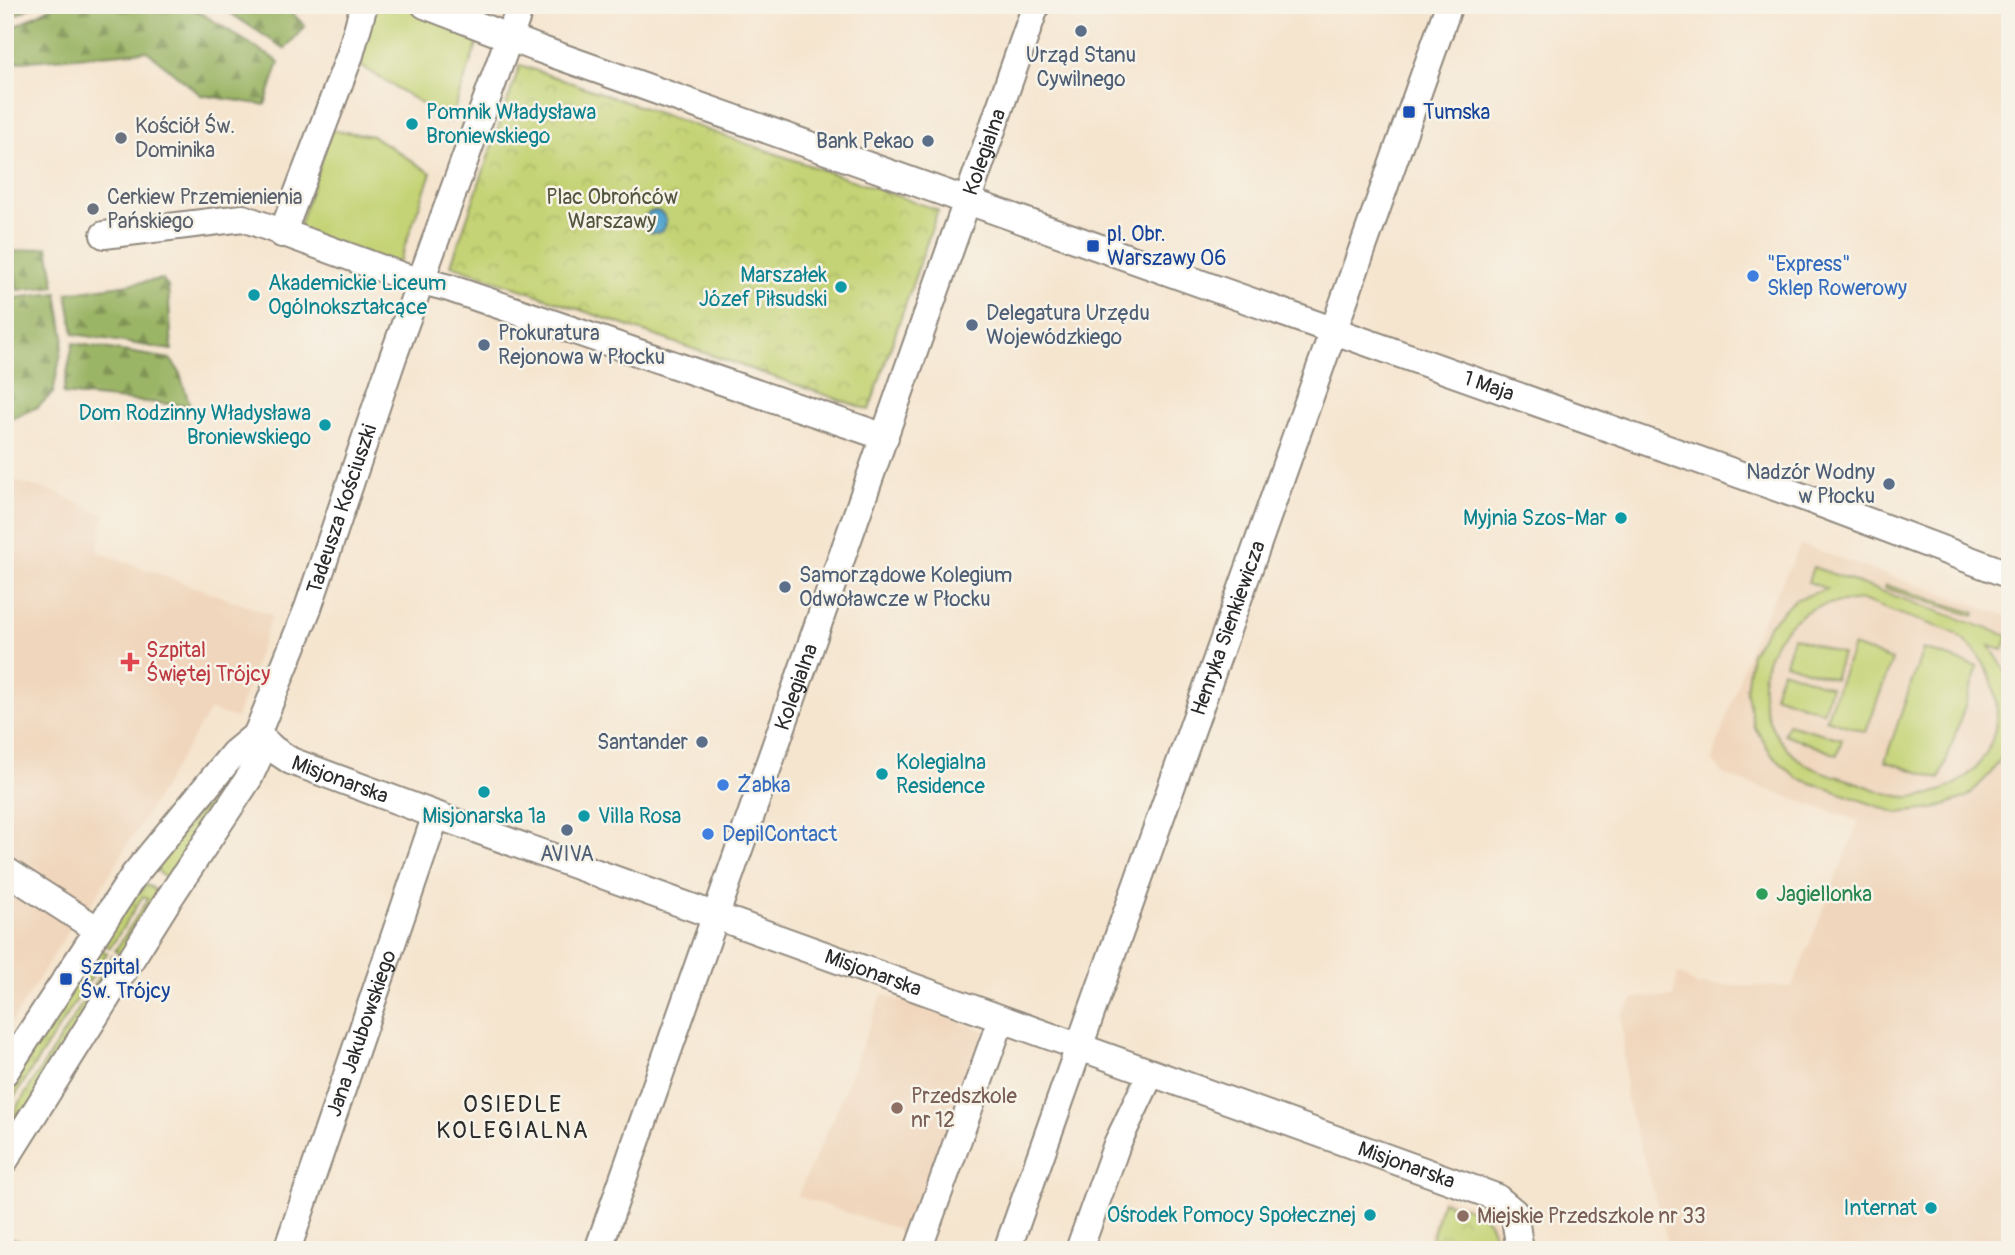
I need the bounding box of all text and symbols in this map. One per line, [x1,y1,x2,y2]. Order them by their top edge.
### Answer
marker: Urząd Stanu Cywilnego [1073,23,1089,39]
place label: Urząd Stanu Cywilnego [1026,42,1136,93]
place label: Pomnik Władysława Broniewskiego [426,99,596,150]
place label: Tumska [1423,99,1490,126]
marker: Tumska [1401,104,1417,120]
street label: Kolegialna [957,105,1012,199]
place label: Kościół Św. Dominika [135,113,235,164]
marker: Pomnik Władysława Broniewskiego [404,116,420,132]
place label: Bank Pekao [816,128,914,155]
marker: Kościół Św. Dominika [113,130,129,146]
marker: Bank Pekao [920,133,936,149]
place label: Cerkiew Przemienienia Pańskiego [107,184,302,235]
park label: Plac Obrońców Warszawy [546,184,678,235]
marker: Cerkiew Przemienienia Pańskiego [85,201,101,217]
place label: pl. Obr. Warszawy 06 [1107,221,1227,272]
marker: pl. Obr. Warszawy 06 [1085,238,1101,254]
place label: "Express" Sklep Rowerowy [1767,251,1907,302]
place label: Marszałek Józef Piłsudski [699,262,827,313]
marker: "Express" Sklep Rowerowy [1745,268,1761,284]
place label: Akademickie Liceum Ogólnokształcące [268,270,446,321]
marker: Marszałek Józef Piłsudski [833,279,849,295]
marker: Akademickie Liceum Ogólnokształcące [246,287,262,303]
place label: Delegatura Urzędu Wojewódzkiego [986,300,1150,351]
marker: Delegatura Urzędu Wojewódzkiego [964,317,980,333]
place label: Prokuratura Rejonowa w Płocku [498,320,665,371]
marker: Prokuratura Rejonowa w Płocku [476,337,492,353]
street label: 1 Maja [1460,365,1518,408]
place label: Dom Rodzinny Władysława Broniewskiego [79,400,311,451]
marker: Dom Rodzinny Władysława Broniewskiego [317,417,333,433]
street label: Tadeusza Kościuszki [301,421,383,598]
place label: Nadzór Wodny w Płocku [1746,459,1875,510]
marker: Nadzór Wodny w Płocku [1881,476,1897,492]
place label: Myjnia Szos-Mar [1463,505,1607,532]
marker: Myjnia Szos-Mar [1613,510,1629,526]
street label: Henryka Sienkiewicza [1185,537,1272,719]
place label: Samorządowe Kolegium Odwoławcze w Płocku [799,562,1012,613]
marker: Samorządowe Kolegium Odwoławcze w Płocku [777,579,793,595]
place label: Szpital Świętej Trójcy [146,637,270,688]
street label: Kolegialna [769,640,824,734]
marker: Szpital Świętej Trójcy [120,652,140,672]
place label: Santander [597,729,689,756]
marker: Santander [694,734,710,750]
street label: Misjonarska [288,749,392,810]
place label: Kolegialna Residence [896,749,986,800]
marker: Kolegialna Residence [874,766,890,782]
place label: Żabka [737,772,791,799]
marker: Żabka [715,777,731,793]
marker: Misjonarska 1a [476,784,492,800]
place label: Misjonarska 1a [422,803,546,830]
place label: Villa Rosa [598,803,681,830]
marker: Villa Rosa [576,808,592,824]
place label: DepilContact [722,821,838,848]
marker: AVIVA [559,822,575,838]
marker: DepilContact [700,826,716,842]
place label: AVIVA [540,841,594,868]
place label: Jagiellonka [1776,881,1872,908]
marker: Jagiellonka [1754,886,1770,902]
street label: Misjonarska [821,943,925,1003]
street label: Jana Jakubowskiego [321,947,403,1120]
place label: Szpital Św. Trójcy [80,954,170,1005]
marker: Szpital Św. Trójcy [58,971,74,987]
place label: Przedszkole nr 12 [911,1083,1018,1134]
district label: OSIEDLE KOLEGIALNA [436,1090,590,1145]
marker: Przedszkole nr 12 [889,1100,905,1116]
street label: Misjonarska [1354,1135,1459,1195]
place label: Internat [1844,1195,1918,1222]
marker: Internat [1923,1200,1939,1216]
place label: Ośrodek Pomocy Społecznej [1107,1202,1356,1229]
place label: Miejskie Przedszkole nr 33 [1477,1203,1706,1230]
marker: Ośrodek Pomocy Społecznej [1362,1207,1378,1223]
marker: Miejskie Przedszkole nr 33 [1455,1208,1471,1224]

